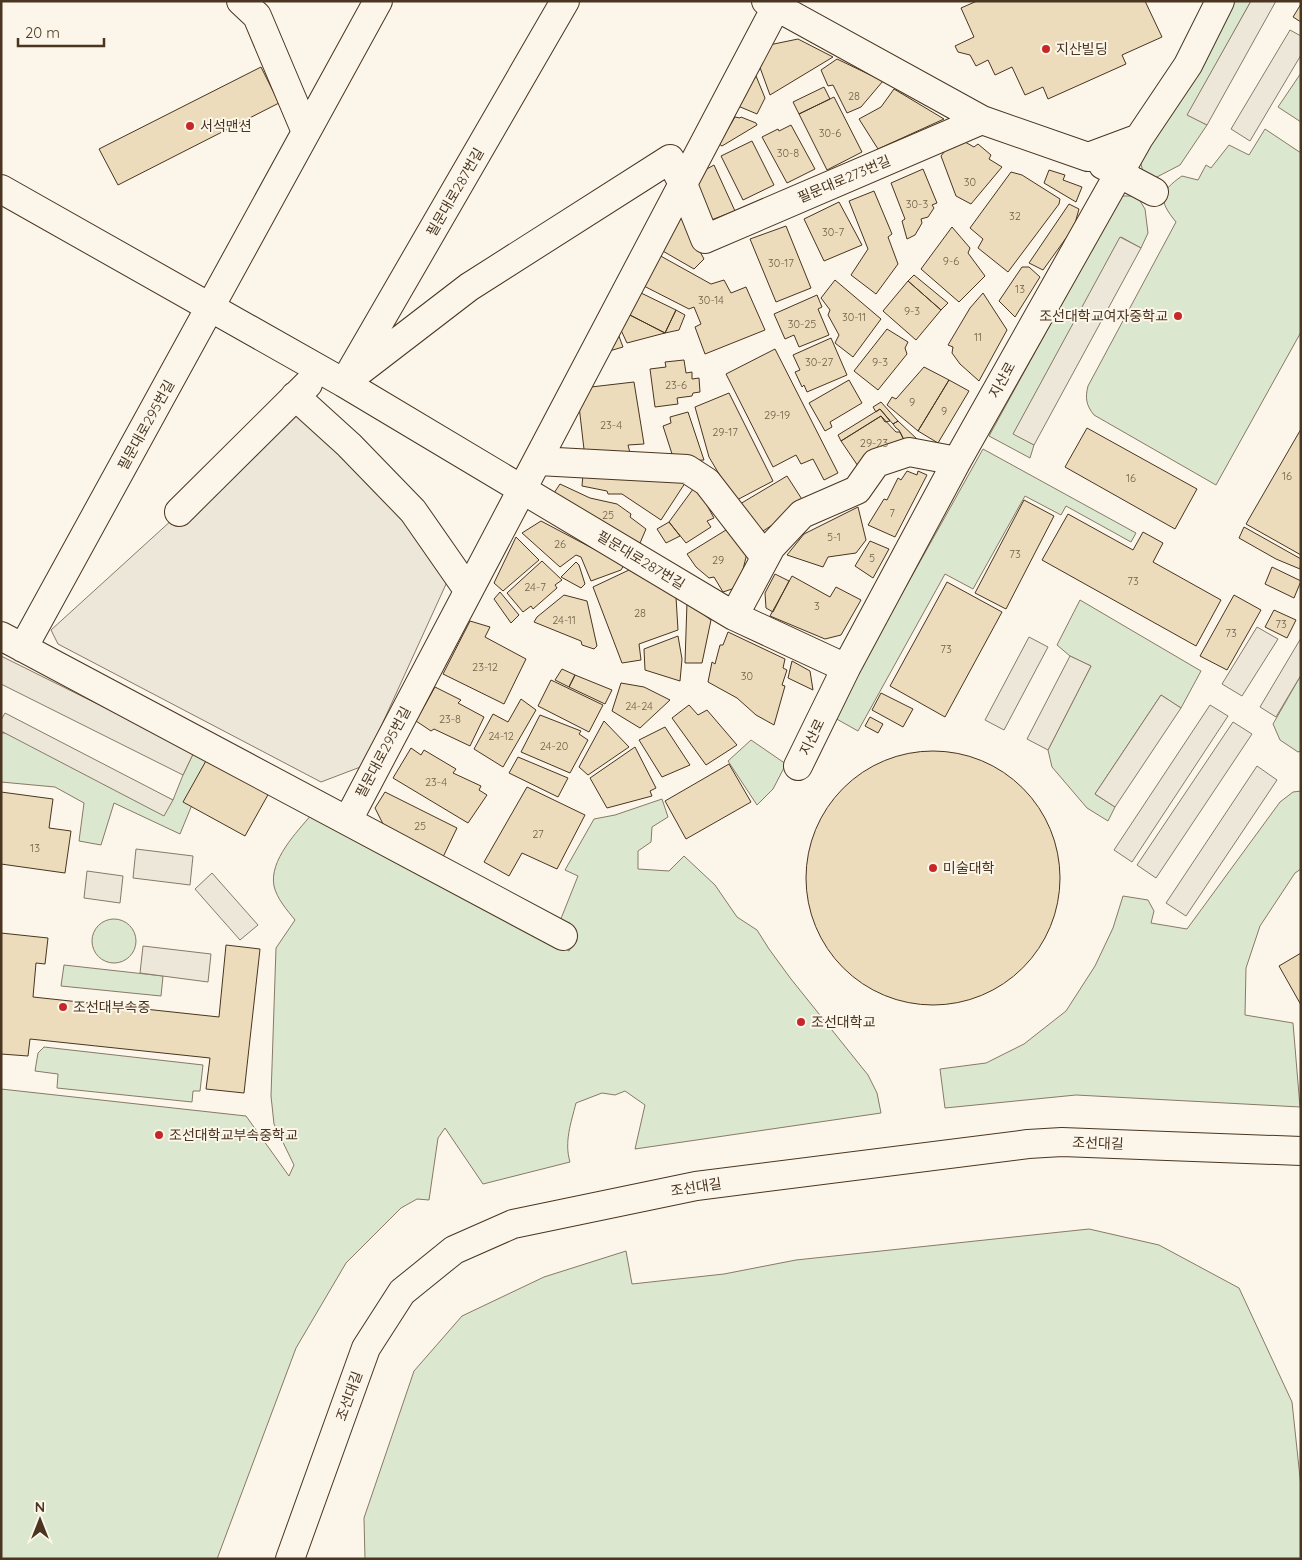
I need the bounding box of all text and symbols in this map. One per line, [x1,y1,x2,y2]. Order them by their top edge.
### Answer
scale bar [18,15,104,47]
text: 20 m [25,23,60,42]
place label: 지산빌딩 [1056,40,1108,58]
marker: 지산빌딩 [1040,43,1052,55]
house number: 28 [848,89,860,103]
place label: 서석맨션 [200,117,252,135]
marker: 서석맨션 [184,120,196,132]
house number: 30-6 [819,126,841,140]
street label: 필문대로287번길 [422,144,488,240]
house number: 30-8 [777,146,799,160]
street label: 필문대로273번길 [795,151,893,207]
house number: 30 [964,175,976,189]
house number: 30-3 [906,197,928,211]
house number: 32 [1009,209,1021,223]
house number: 30-7 [822,225,844,239]
house number: 9-6 [943,254,959,268]
house number: 30-17 [768,256,794,270]
house number: 13 [1015,282,1025,296]
house number: 30-14 [698,293,724,307]
house number: 9-3 [904,304,920,318]
place label: 조선대학교여자중학교 [1039,307,1168,325]
house number: 30-11 [842,310,866,324]
marker: 조선대학교여자중학교 [1172,310,1184,322]
house number: 30-25 [788,317,816,331]
house number: 11 [974,330,982,344]
house number: 30-27 [805,355,833,369]
house number: 9-3 [872,355,888,369]
street label: 지산로 [985,359,1019,401]
street label: 필문대로295번길 [114,377,178,473]
house number: 23-6 [665,378,687,392]
house number: 9 [909,395,915,409]
house number: 9 [941,404,947,418]
house number: 29-19 [764,408,790,422]
house number: 23-4 [600,418,622,432]
house number: 29-17 [712,425,738,439]
house number: 29-23 [860,436,888,450]
house number: 16 [1282,469,1292,483]
house number: 16 [1126,471,1136,485]
house number: 7 [889,506,895,520]
house number: 25 [602,508,614,522]
street label: 필문대로287번길 [594,527,688,593]
house number: 5-1 [827,530,841,544]
house number: 26 [554,537,566,551]
house number: 73 [1009,547,1021,561]
house number: 5 [869,551,875,565]
house number: 29 [712,553,724,567]
house number: 73 [1127,574,1139,588]
house number: 24-7 [524,580,546,594]
house number: 3 [814,599,820,613]
house number: 28 [634,606,646,620]
house number: 24-11 [552,613,576,627]
house number: 73 [1275,617,1287,631]
house number: 73 [1225,626,1237,640]
house number: 73 [940,642,952,656]
house number: 23-12 [472,660,498,674]
house number: 30 [741,669,753,683]
house number: 24-24 [625,699,653,713]
street label: 필문대로295번길 [351,703,415,801]
house number: 23-8 [439,712,461,726]
street label: 지산로 [795,716,829,758]
house number: 24-12 [488,729,514,743]
house number: 24-20 [540,739,568,753]
house number: 23-4 [425,775,447,789]
house number: 25 [414,819,426,833]
house number: 27 [532,827,544,841]
house number: 13 [30,841,40,855]
place label: 미술대학 [943,859,995,877]
marker: 미술대학 [927,862,939,874]
place label: 조선대부속중 [73,998,150,1016]
marker: 조선대부속중 [57,1001,69,1013]
place label: 조선대학교 [811,1013,876,1031]
marker: 조선대학교 [795,1016,807,1028]
place label: 조선대학교부속중학교 [169,1126,298,1144]
marker: 조선대학교부속중학교 [153,1129,165,1141]
street label: 조선대길 [1072,1133,1124,1153]
street label: 조선대길 [669,1174,723,1200]
street label: 조선대길 [332,1369,366,1423]
north arrow [15,1495,65,1545]
text: N [35,1498,45,1516]

